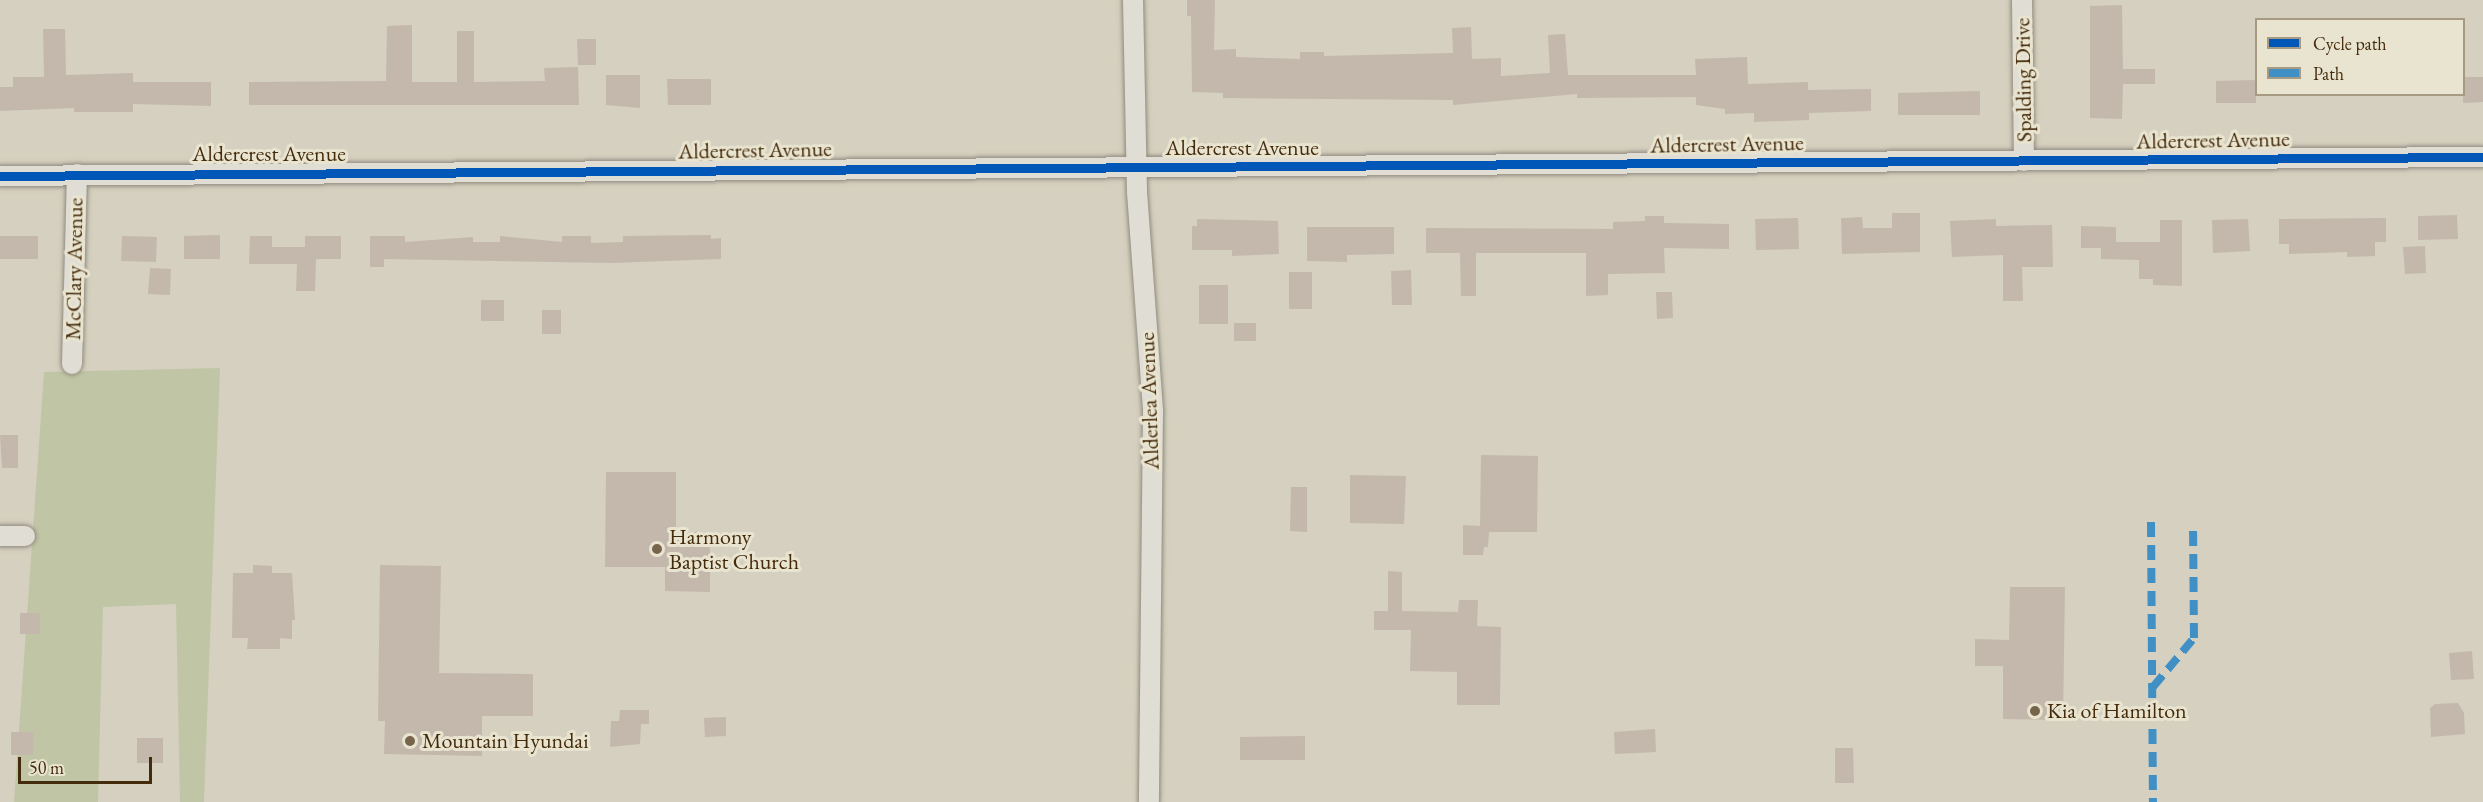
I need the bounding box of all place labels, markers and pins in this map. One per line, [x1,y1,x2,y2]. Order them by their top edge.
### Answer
place label: Harmony Baptist Church [669,523,799,574]
marker: Harmony Baptist Church [650,542,664,556]
place label: Kia of Hamilton [2047,698,2187,724]
marker: Kia of Hamilton [2028,704,2042,718]
place label: Mountain Hyundai [422,728,589,754]
marker: Mountain Hyundai [403,734,417,748]

